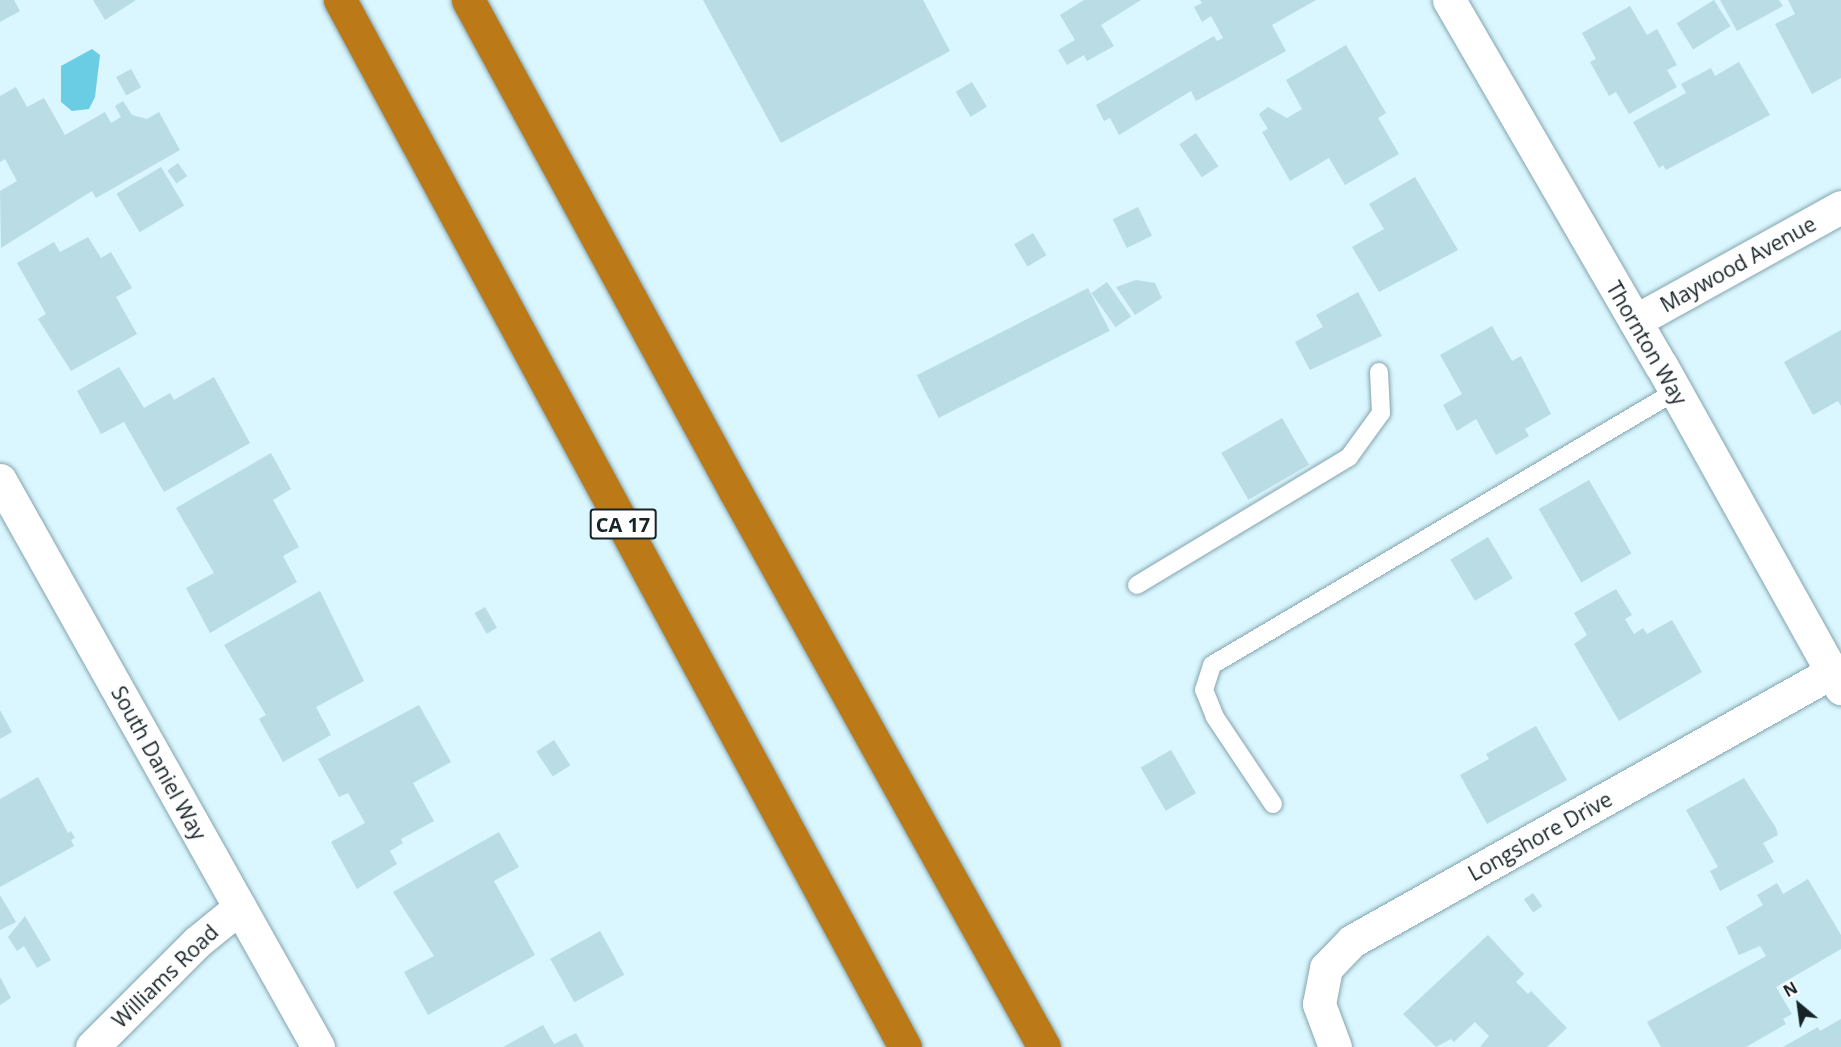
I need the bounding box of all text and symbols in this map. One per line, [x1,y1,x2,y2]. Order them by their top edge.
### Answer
street label: Maywood Avenue [1656,211,1820,317]
street label: Thornton Way [1601,277,1693,409]
road number: CA 17 [588,507,658,541]
street label: South Daniel Way [106,682,212,844]
street label: Longshore Drive [1464,786,1616,886]
street label: Williams Road [107,919,223,1033]
north arrow [1769,975,1829,1035]
text: N [1779,976,1801,1002]

